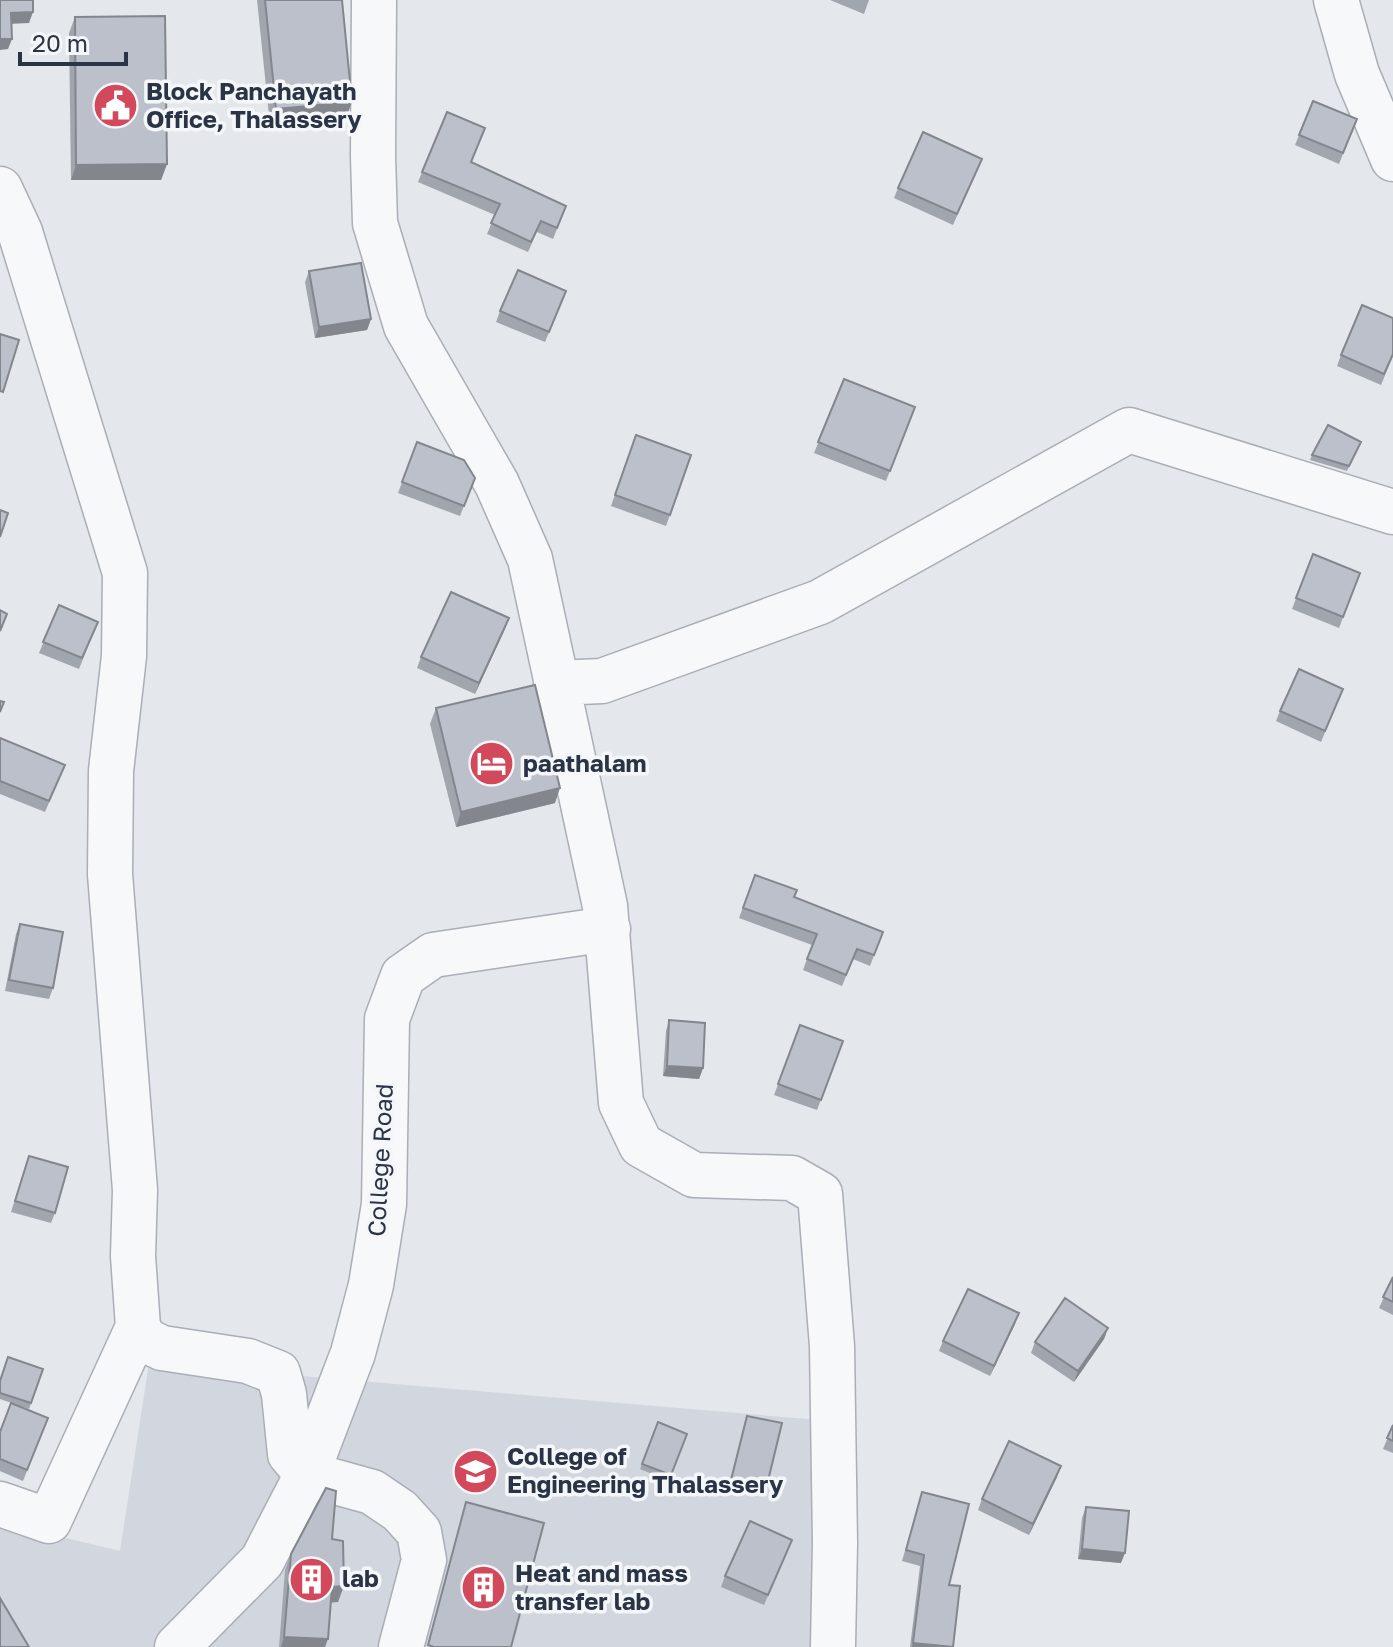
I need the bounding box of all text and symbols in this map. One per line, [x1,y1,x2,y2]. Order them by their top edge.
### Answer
scale bar [20,16,126,66]
text: 20 m [32,28,88,57]
place label: Block Panchayath Office, Thalassery [146,76,362,133]
public building icon: Block Panchayath Office, Thalassery [91,82,139,130]
hotel icon: paathalam [468,740,516,788]
place label: paathalam [523,748,647,777]
street label: College Road [361,1083,398,1237]
place label: College of Engineering Thalassery [507,1441,784,1498]
school or university icon: College of Engineering Thalassery [452,1447,500,1495]
building icon: lab [287,1555,335,1603]
place label: Heat and mass transfer lab [515,1558,688,1615]
place label: lab [342,1563,379,1592]
building icon: Heat and mass transfer lab [460,1564,508,1612]

